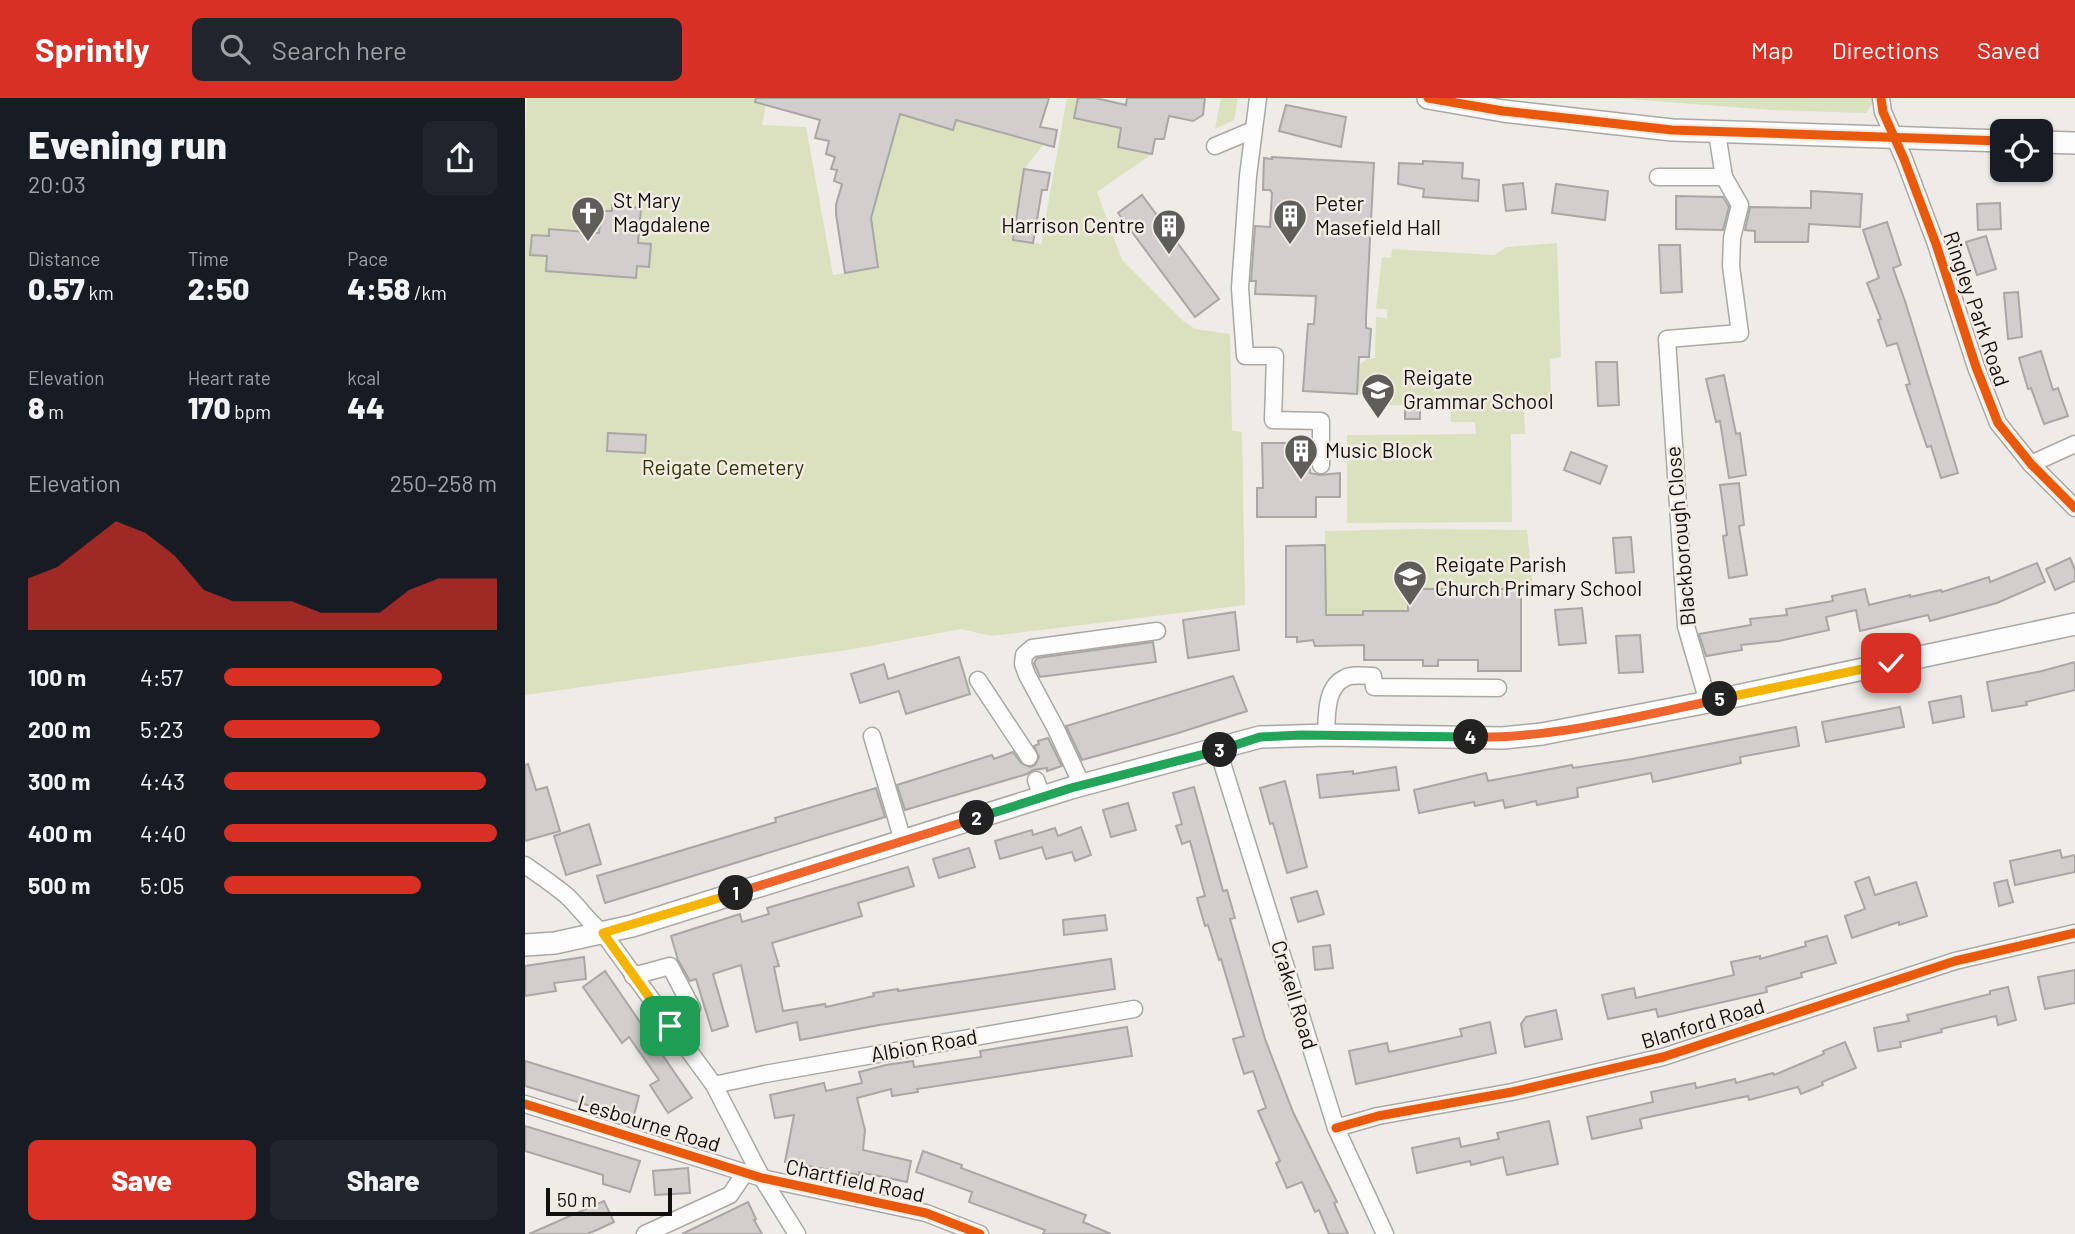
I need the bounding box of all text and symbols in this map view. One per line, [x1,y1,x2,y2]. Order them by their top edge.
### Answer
search box [192,18,682,81]
text: Sprintly [35,29,150,69]
icon: search [216,30,254,68]
text: Search here [272,34,407,65]
text: Map [1751,35,1794,64]
text: Directions [1832,35,1939,64]
text: Saved [1977,35,2040,64]
map controls [1990,119,2053,182]
button: locate [1990,119,2053,182]
text: Evening run [28,121,227,167]
button: share [423,121,497,195]
text: 20:03 [28,170,86,198]
place label: St Mary Magdalene [613,187,711,236]
place label: Peter Masefield Hall [1315,190,1441,239]
church icon: St Mary Magdalene [569,194,607,243]
building icon: Peter Masefield Hall [1271,197,1309,246]
building icon: Harrison Centre [1150,207,1188,256]
place label: Harrison Centre [1001,212,1145,237]
street label: Ringley Park Road [1939,228,2016,389]
text: Distance [28,247,100,270]
text: Time [188,247,229,270]
text: Pace [347,247,388,270]
text: 0.57 [28,270,85,306]
text: 2:50 [188,270,249,306]
text: 4:58 [347,270,410,306]
text: km [85,281,114,304]
text: /km [410,281,447,304]
place label: Reigate Grammar School [1403,364,1554,413]
text: Elevation [28,366,105,389]
text: Heart rate [188,366,271,389]
text: kcal [347,366,380,389]
school or university icon: Reigate Grammar School [1359,371,1397,420]
text: 8 [28,389,44,425]
text: 170 [188,389,231,425]
text: 44 [347,389,385,425]
text: m [44,400,64,423]
text: bpm [231,400,271,423]
building icon: Music Block [1282,432,1320,481]
place label: Music Block [1325,437,1433,462]
street label: Blackborough Close [1659,445,1700,627]
park label: Reigate Cemetery [642,454,805,479]
text: Elevation [28,469,121,497]
text: 250–258 m [390,469,497,497]
place label: Reigate Parish Church Primary School [1435,551,1642,600]
school or university icon: Reigate Parish Church Primary School [1391,558,1429,607]
pin [1861,633,1921,693]
icon: check [1872,644,1910,682]
text: 100 m [28,663,86,691]
text: 4:57 [140,663,183,691]
pin: 5 [1703,682,1737,716]
text: 5 [1714,687,1725,710]
text: 200 m [28,715,91,743]
text: 5:23 [140,715,184,743]
pin: 4 [1453,720,1489,754]
text: 4 [1465,725,1476,748]
pin: 3 [1203,732,1237,768]
text: 3 [1214,738,1225,761]
text: 300 m [28,767,90,795]
text: 4:43 [140,767,185,795]
pin: 2 [959,800,995,836]
text: 2 [971,806,982,829]
text: 400 m [28,819,92,847]
text: 4:40 [140,819,186,847]
text: 500 m [28,871,90,899]
text: 5:05 [140,871,184,899]
pin: 1 [719,876,753,910]
text: 1 [732,881,739,904]
street label: Crakell Road [1267,937,1324,1052]
street label: Blanford Road [1638,992,1767,1053]
pin [640,996,700,1056]
icon: arrive [651,1007,689,1045]
street label: Albion Road [868,1023,979,1066]
street label: Lesbourne Road [575,1089,724,1156]
button: Save [28,1140,256,1220]
button: Share [270,1140,497,1220]
street label: Chartfield Road [784,1153,927,1206]
scale bar [546,1185,672,1217]
text: 50 m [557,1188,597,1211]

